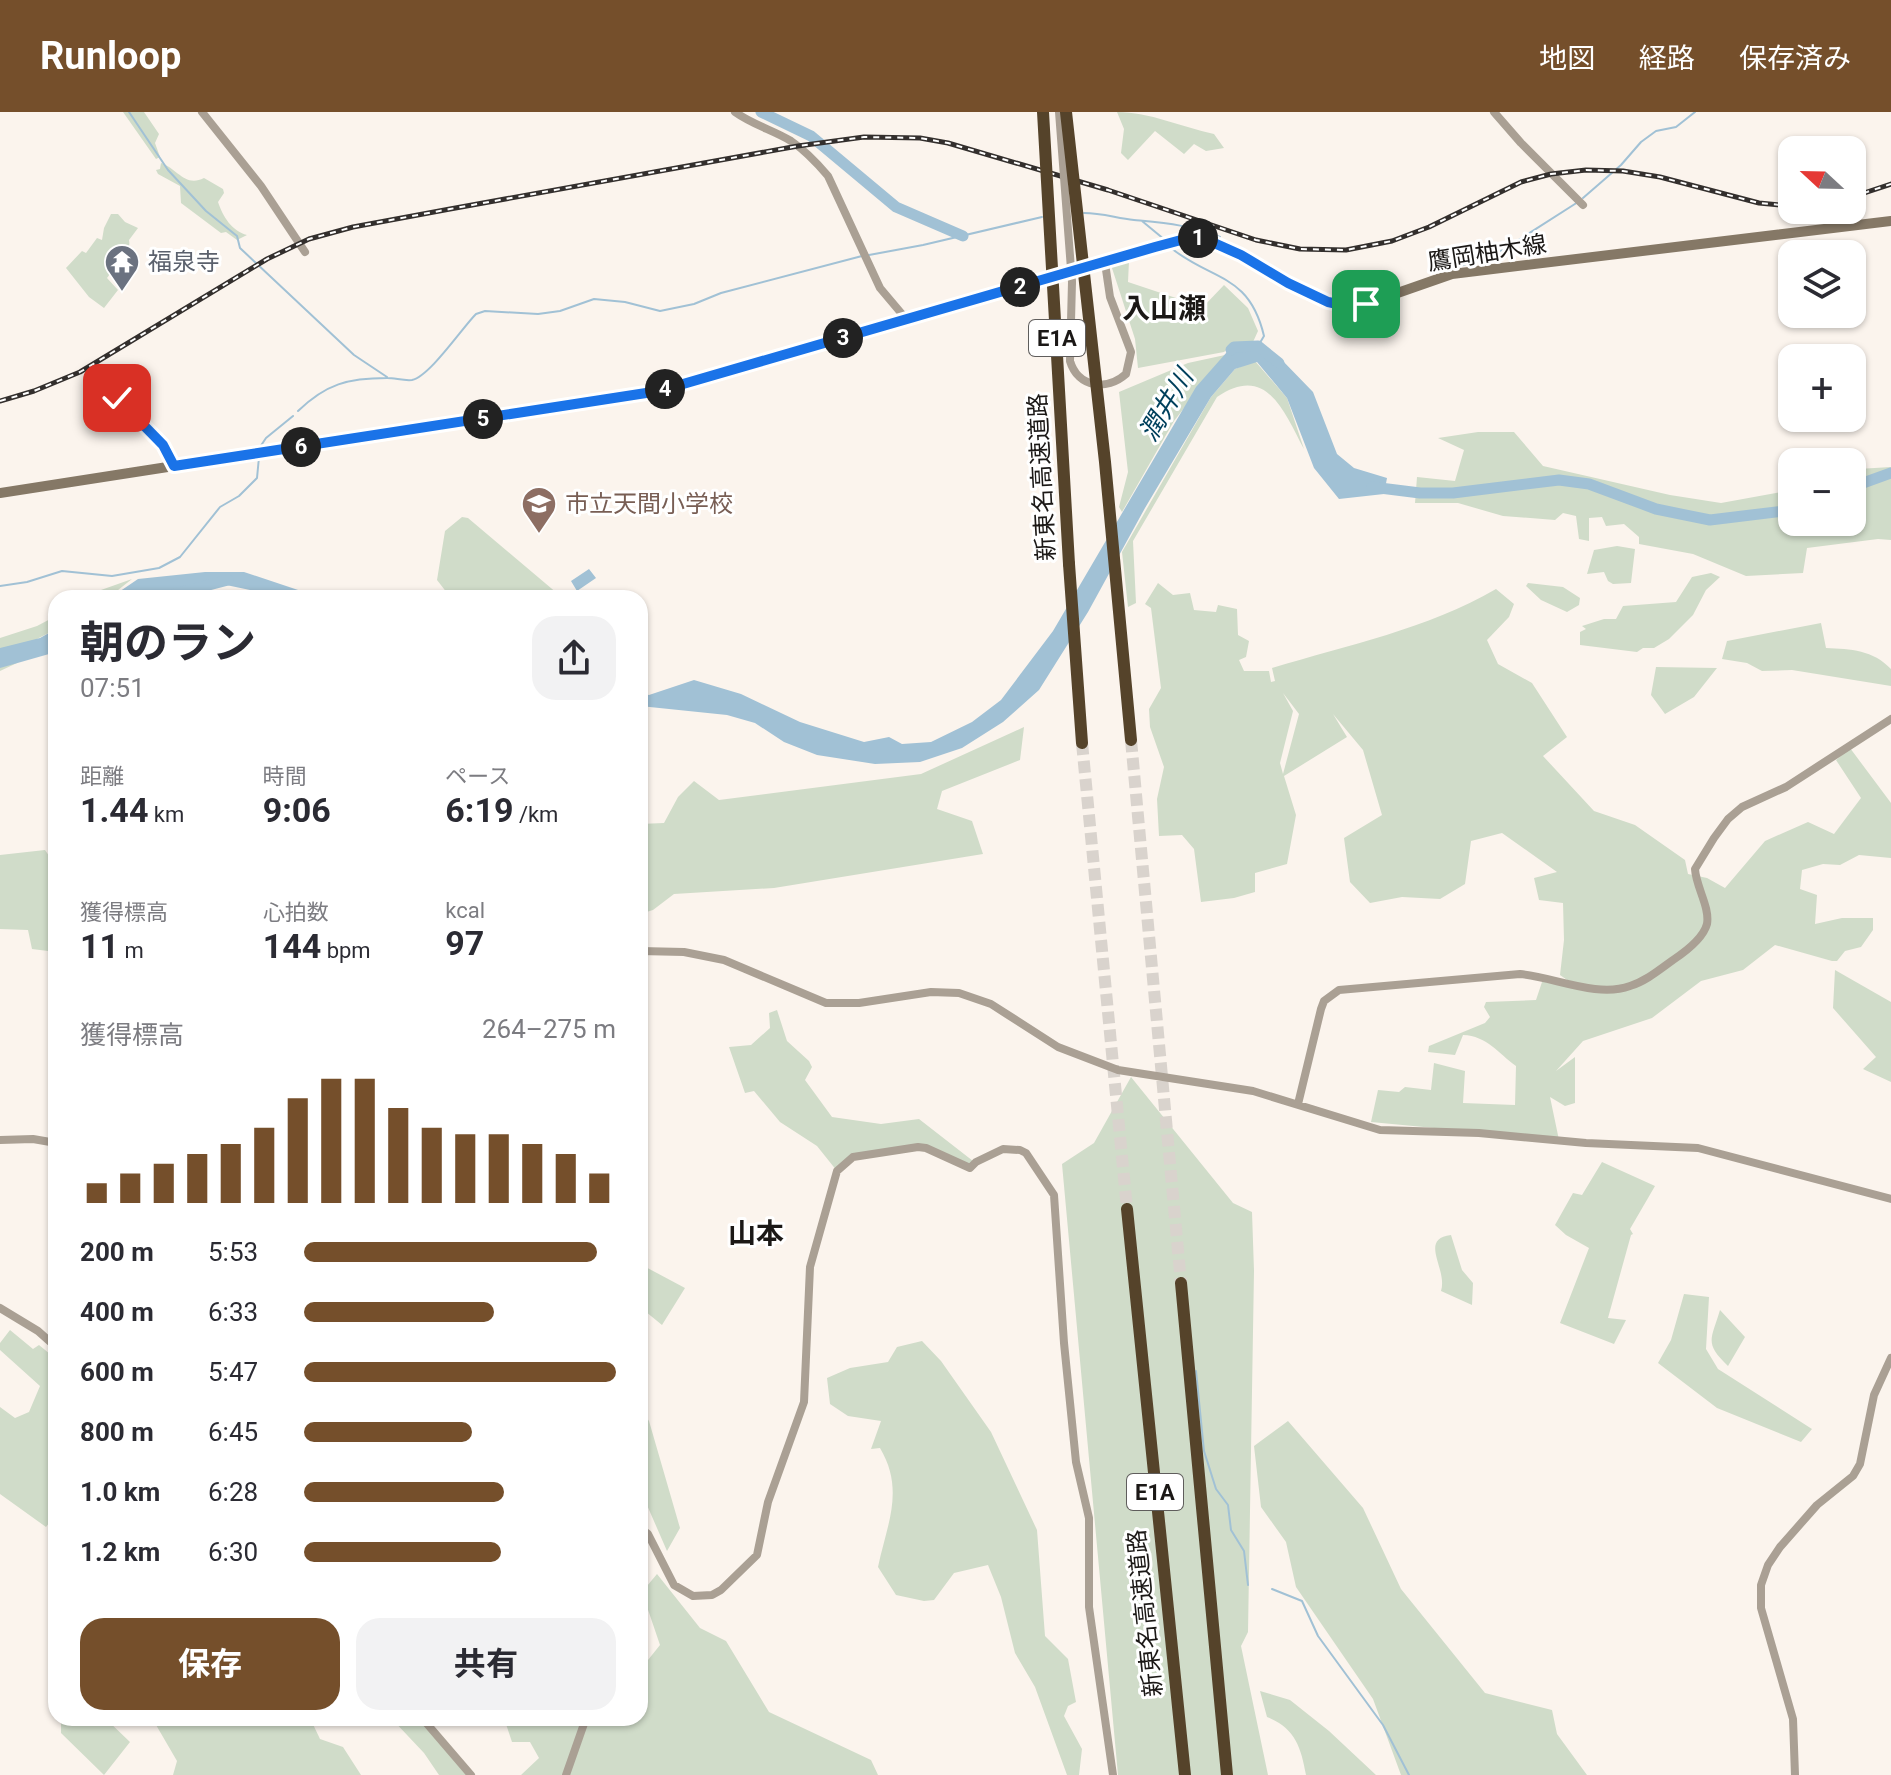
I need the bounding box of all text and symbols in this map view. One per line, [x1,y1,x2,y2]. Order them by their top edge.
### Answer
text: Runloop [40,34,181,78]
text: 地図 [1539,42,1595,75]
text: 経路 [1639,42,1695,75]
text: 保存済み [1739,42,1851,75]
north arrow [1778,136,1866,224]
map controls [1778,136,1866,536]
pin: 1 [1178,218,1218,258]
text: 1 [1192,225,1204,250]
street label: 鷹岡柚木線 [1426,230,1548,276]
button: layers [1778,240,1866,328]
temple icon: 福泉寺 [103,243,141,293]
place label: 福泉寺 [148,248,220,276]
pin: 2 [1000,267,1040,307]
pin [1332,270,1400,338]
text: 2 [1014,274,1026,299]
icon: arrive [1344,282,1388,326]
district label: 入山瀬 [1122,292,1206,325]
pin: 3 [823,318,863,358]
road number: E1A [1029,320,1085,356]
text: 3 [837,325,849,350]
button: + [1778,344,1866,432]
water label: 潤井川 [1133,361,1200,446]
pin [83,364,151,432]
pin: 4 [645,369,685,409]
icon: check [95,376,139,420]
text: 4 [659,376,671,401]
street label: 新東名高速道路 [1024,392,1060,562]
pin: 5 [463,399,503,439]
text: 5 [477,406,489,431]
pin: 6 [281,427,321,467]
text: 6 [295,434,307,459]
button: − [1778,448,1866,536]
school or university icon: 市立天間小学校 [520,485,558,535]
place label: 市立天間小学校 [565,490,733,518]
button: share [532,616,616,700]
text: 朝のラン [80,617,256,669]
text: 07:51 [80,673,145,703]
text: 距離 [80,764,124,789]
text: 時間 [263,764,307,789]
text: ペース [445,764,510,789]
text: 1.44 [80,790,148,830]
text: 9:06 [263,790,331,830]
text: 6:19 [445,790,513,830]
text: km [148,802,184,827]
text: /km [513,802,558,827]
text: kcal [445,898,485,923]
text: 獲得標高 [80,900,168,925]
text: 心拍数 [263,900,329,925]
text: 97 [445,923,484,963]
text: 11 [80,926,119,966]
text: 144 [263,926,321,966]
text: m [119,938,144,963]
text: bpm [321,938,371,963]
text: 264–275 m [482,1014,616,1044]
text: 獲得標高 [80,1020,184,1050]
district label: 山本 [728,1217,784,1250]
text: 200 m [80,1237,154,1267]
text: 5:53 [208,1237,258,1267]
text: 400 m [80,1297,154,1327]
text: 6:33 [208,1297,258,1327]
text: 600 m [80,1357,154,1387]
text: 5:47 [208,1357,258,1387]
text: 800 m [80,1417,154,1447]
text: 6:45 [208,1417,258,1447]
road number: E1A [1127,1474,1183,1510]
text: 1.0 km [80,1477,160,1507]
text: 6:28 [208,1477,258,1507]
street label: 新東名高速道路 [1122,1528,1168,1698]
text: 1.2 km [80,1537,160,1567]
text: 6:30 [208,1537,258,1567]
button: 保存 [80,1618,340,1710]
button: 共有 [356,1618,616,1710]

